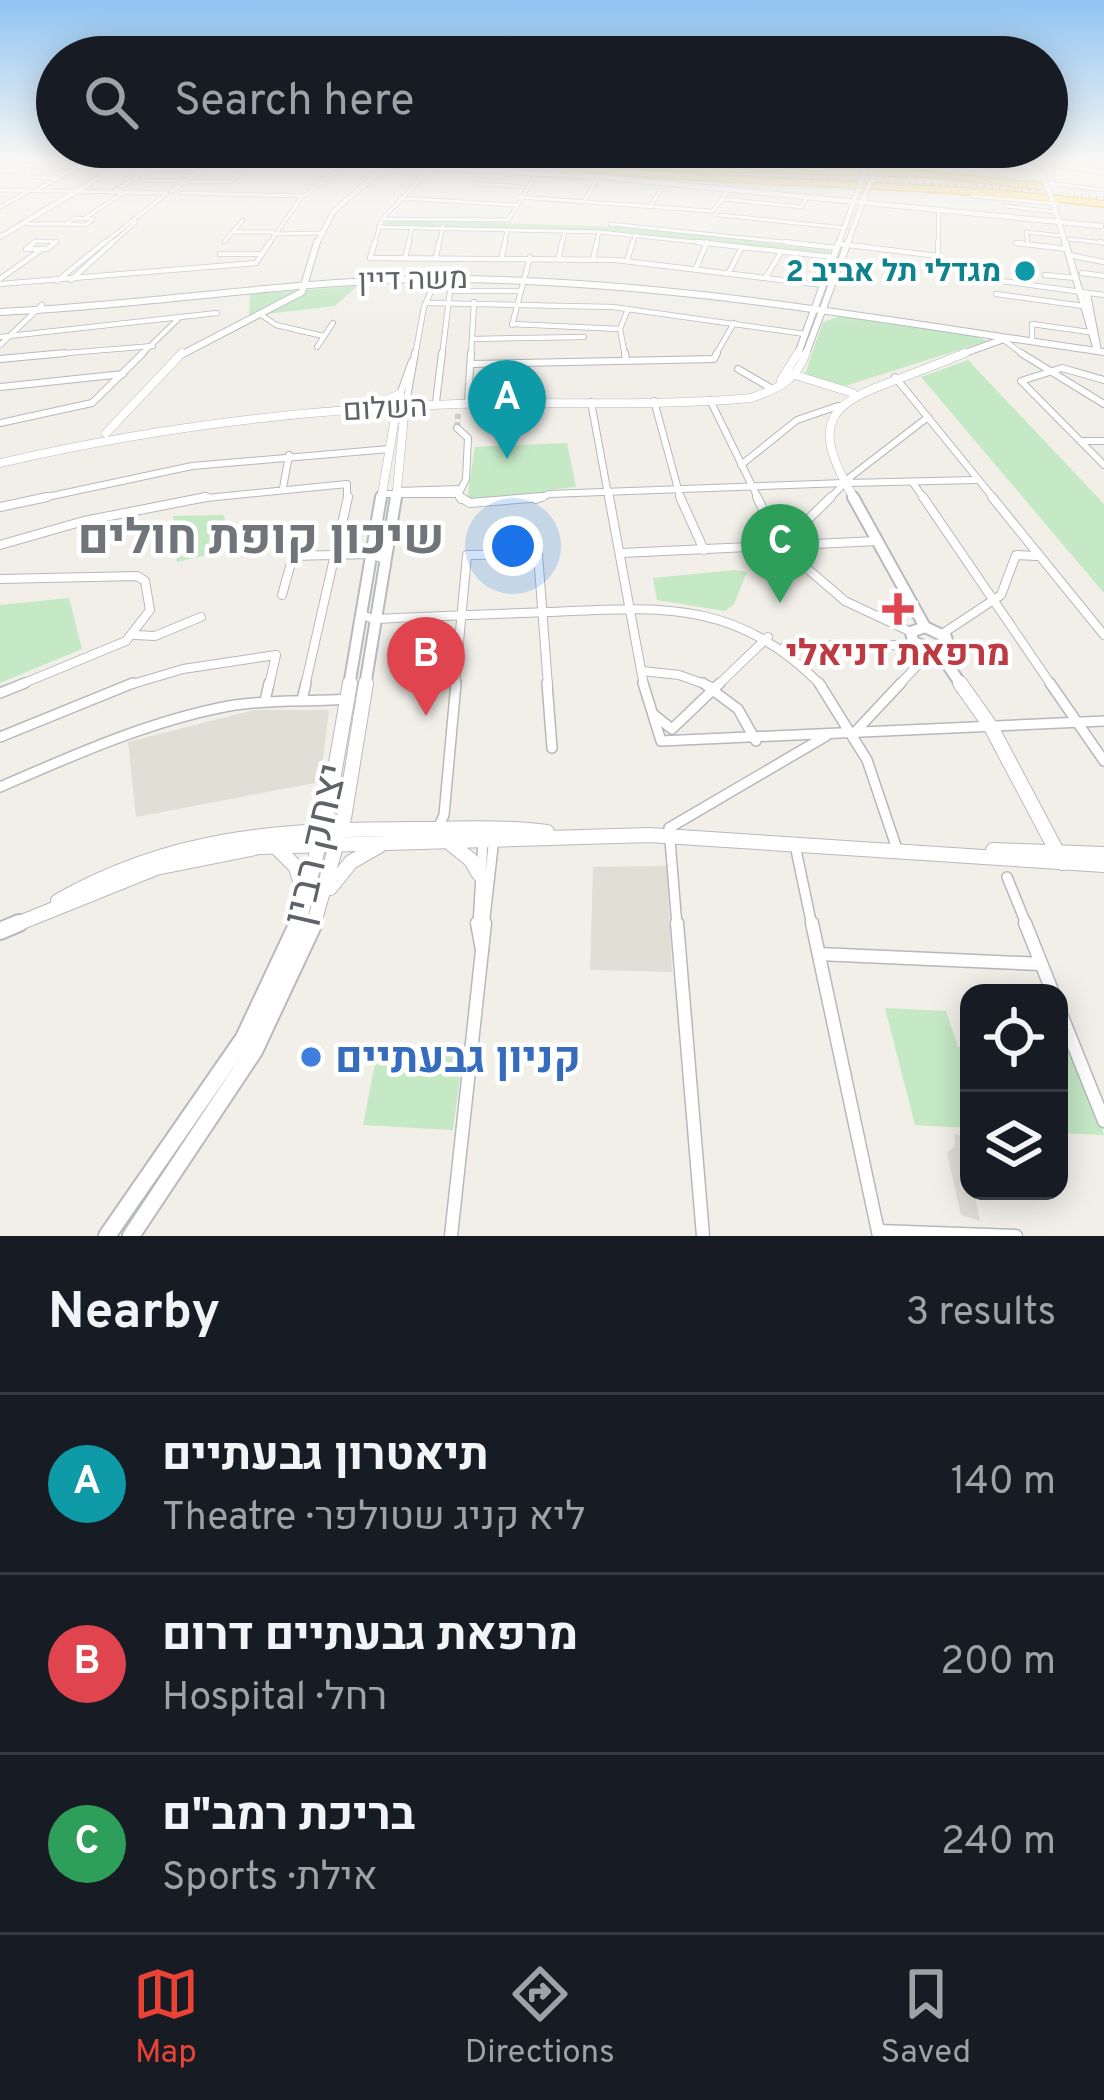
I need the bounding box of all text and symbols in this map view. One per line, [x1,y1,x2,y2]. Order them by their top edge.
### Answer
search box [36,36,1068,168]
icon: search [78,69,144,135]
text: Search here [174,74,414,131]
place label: מגדלי תל אביב 2 [786,255,1001,292]
marker: מגדלי תל אביב 2 [1012,258,1038,284]
street label: משה דיין [358,262,468,301]
pin: A [468,360,546,459]
street label: השלום [342,390,428,431]
pin: C [741,504,819,603]
district label: שיכון קופת חולים [78,511,444,571]
your location [483,516,543,576]
marker: מרפאת דניאלי [882,593,914,625]
pin: B [387,617,465,716]
place label: מרפאת דניאלי [786,633,1010,679]
street label: יצחק רבין [274,759,363,931]
map controls [960,984,1068,1200]
button: locate [960,984,1068,1092]
place label: קניון גבעתיים [335,1035,581,1088]
marker: קניון גבעתיים [298,1044,324,1070]
button: layers [960,1092,1068,1200]
text: Nearby [48,1282,220,1347]
text: 3 results [906,1290,1056,1339]
text: תיאטרון גבעתיים [162,1429,488,1486]
text: A [73,1459,101,1508]
text: 140 m [951,1459,1056,1508]
text: Theatre · ליא קניג שטולפר [162,1495,585,1544]
text: מרפאת גבעתיים דרום [162,1609,578,1666]
text: B [74,1639,100,1688]
text: 200 m [940,1639,1056,1688]
text: Hospital · רחל [162,1675,387,1724]
text: בריכת רמב"ם [162,1789,415,1846]
text: C [75,1819,99,1868]
text: 240 m [941,1819,1056,1868]
text: Sports · אילת [162,1855,378,1904]
tab: Map [133,1961,199,2075]
tab: Directions [465,1961,615,2075]
tab: Saved [880,1961,971,2075]

